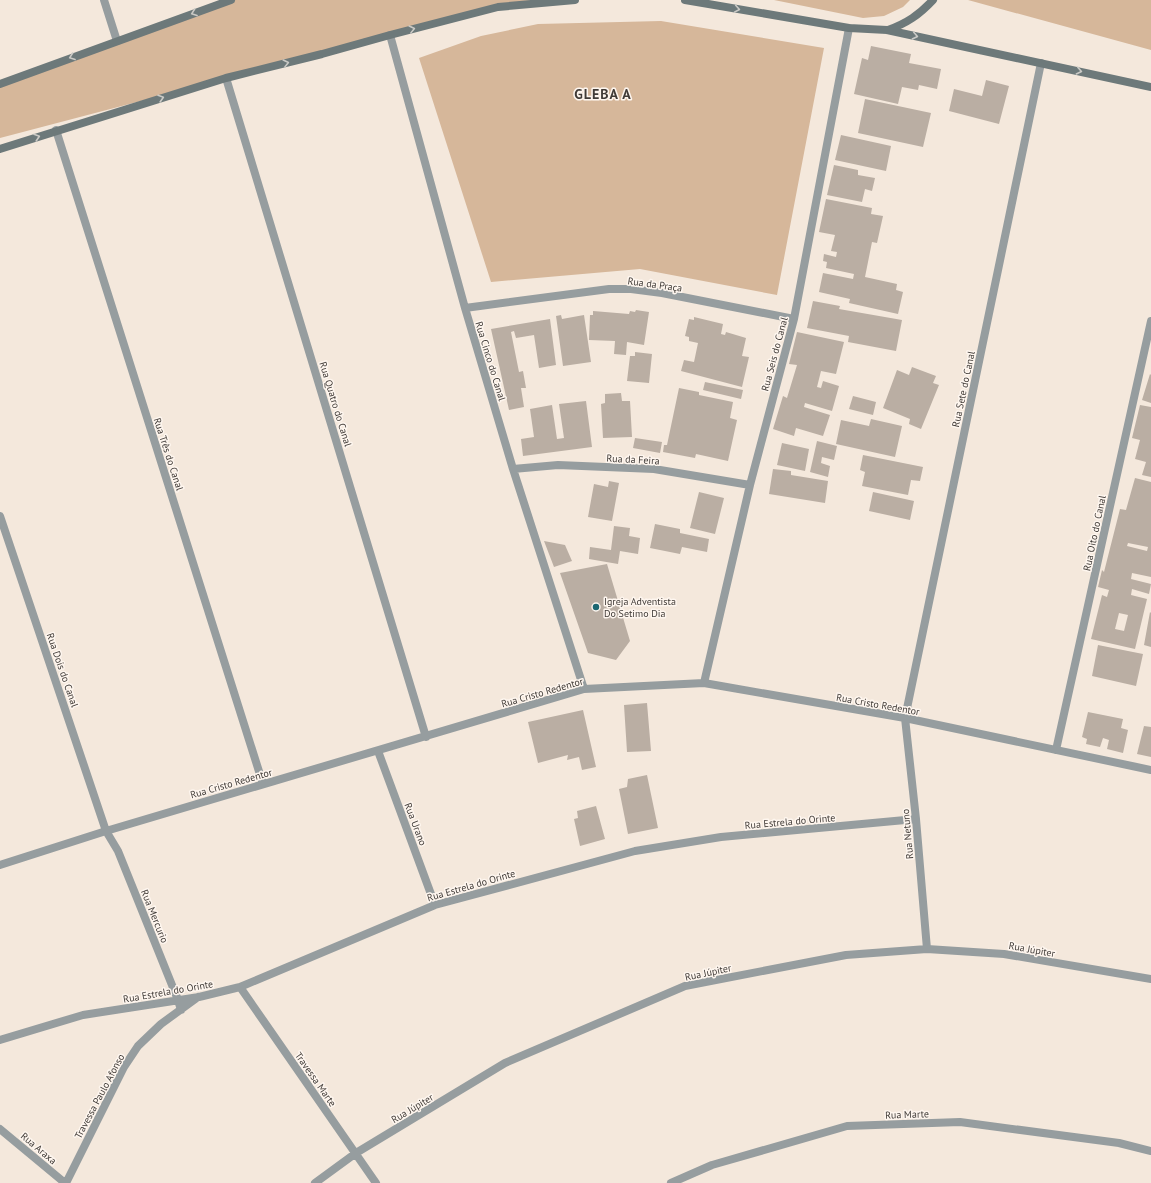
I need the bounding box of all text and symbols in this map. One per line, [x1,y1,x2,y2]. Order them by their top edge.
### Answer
one-way arrow [734,4,741,13]
one-way arrow [191,9,198,17]
one-way arrow [409,26,415,34]
one-way arrow [912,32,919,40]
one-way arrow [68,53,75,61]
one-way arrow [283,59,290,68]
one-way arrow [1076,67,1082,75]
district label: GLEBA A [574,85,632,103]
one-way arrow [158,94,165,103]
one-way arrow [33,133,40,141]
street label: Rua da Praça [627,274,683,295]
street label: Rua Seis do Canal [758,316,791,393]
street label: Rua Cinco do Canal [472,320,509,402]
street label: Rua Sete do Canal [949,350,978,428]
street label: Rua Quatro do Canal [316,360,355,448]
street label: Rua Três do Canal [151,416,186,492]
street label: Rua da Feira [606,452,660,467]
street label: Rua Oito do Canal [1080,494,1109,572]
place label: Igreja Adventista Do Setimo Dia [604,595,676,620]
marker: Igreja Adventista Do Setimo Dia [591,602,601,612]
street label: Rua Dois do Canal [44,631,81,709]
street label: Rua Cristo Redentor [500,674,585,710]
street label: Rua Cristo Redentor [835,691,921,718]
street label: Rua Cristo Redentor [189,765,274,801]
street label: Rua Urano [401,801,430,847]
street label: Rua Netuno [899,808,916,860]
street label: Rua Estrela do Orinte [744,811,836,832]
street label: Rua Estrela do Orinte [426,867,517,904]
street label: Rua Mercurio [138,888,171,945]
street label: Rua Júpiter [1008,939,1057,960]
street label: Rua Júpiter [684,961,733,984]
street label: Rua Estrela do Orinte [122,977,214,1006]
street label: Travessa Marte [292,1049,339,1109]
street label: Travessa Paulo Afonso [72,1052,127,1141]
street label: Rua Júpiter [389,1090,436,1126]
street label: Rua Marte [885,1107,929,1122]
street label: Rua Araxa [18,1130,59,1167]

